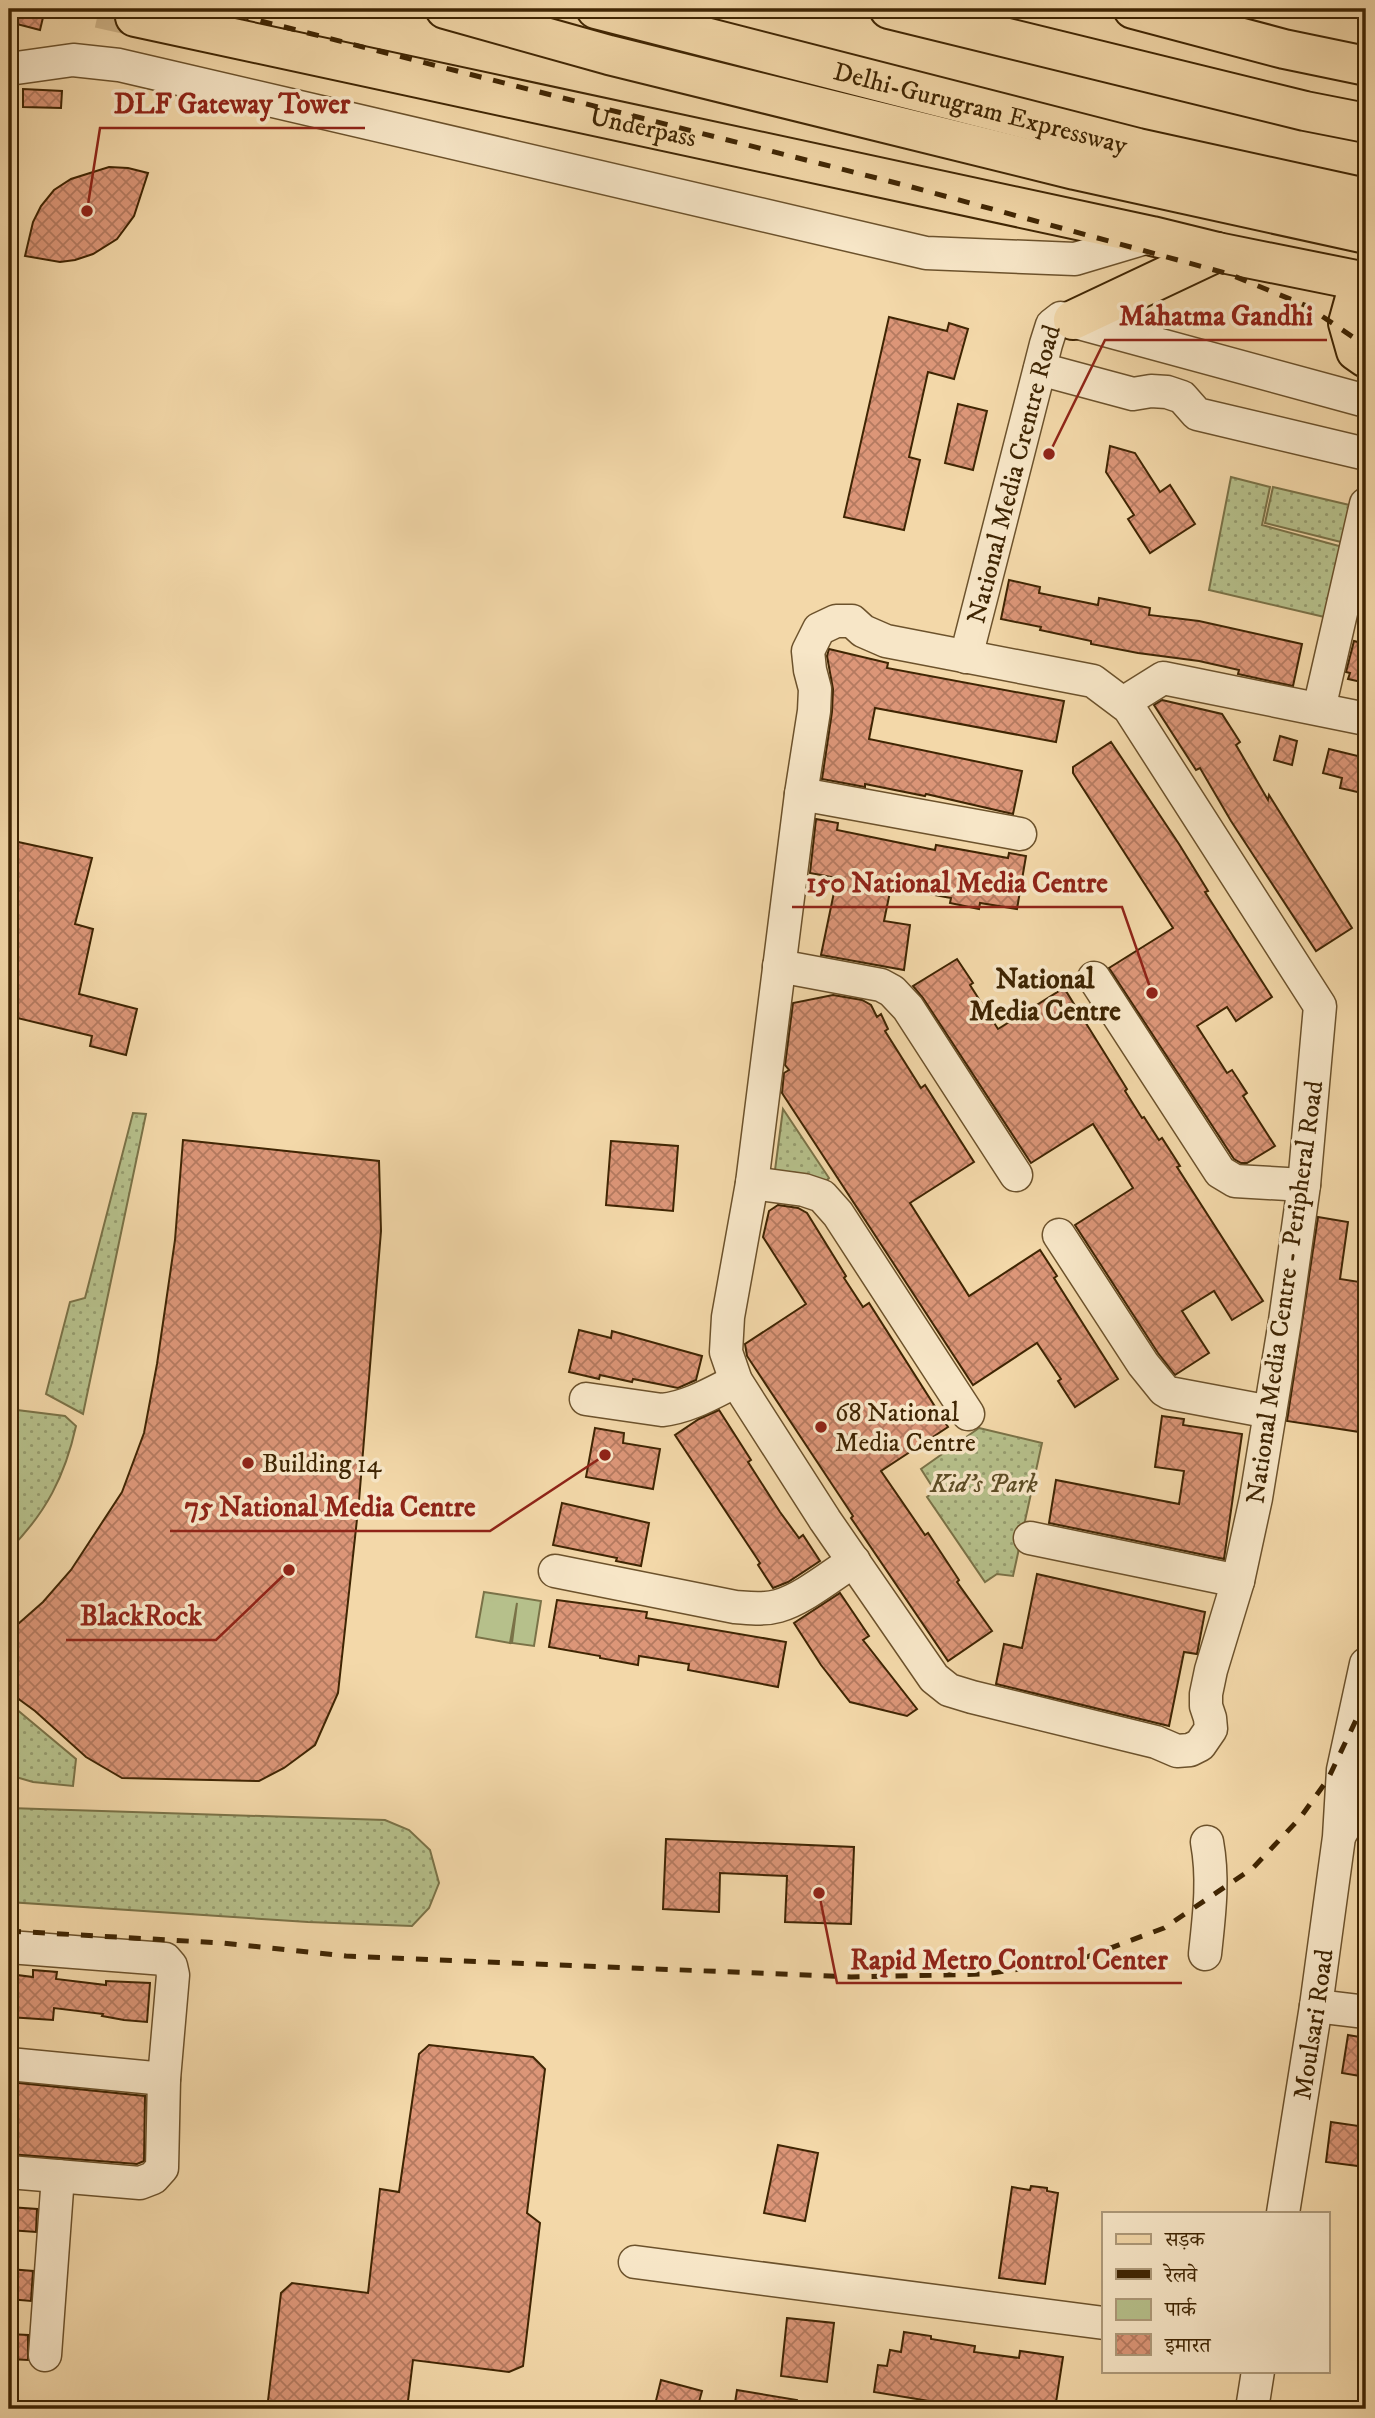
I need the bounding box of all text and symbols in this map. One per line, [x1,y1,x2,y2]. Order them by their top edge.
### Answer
street label: Delhi-Gurugram Expressway [830,56,1131,163]
callout: DLF Gateway Tower [100,79,365,128]
text: DLF Gateway Tower [114,87,351,122]
street label: Underpass [587,100,699,155]
callout: Mahatma Gandhi [1105,291,1327,340]
text: Mahatma Gandhi [1119,299,1313,334]
street label: National Media Crentre Road [960,321,1069,627]
callout: 150 National Media Centre [792,858,1122,907]
text: 150 National Media Centre [806,866,1108,901]
district label: National Media Centre [969,962,1121,1029]
street label: National Media Centre - Peripheral Road [1239,1079,1332,1506]
place label: 68 National Media Centre [835,1397,976,1460]
marker: 68 National Media Centre [813,1419,829,1435]
place label: Building 14 [262,1448,383,1481]
marker: Building 14 [240,1455,256,1471]
park label: Kid's Park [929,1468,1038,1501]
callout: 75 National Media Centre [170,1482,490,1531]
text: 75 National Media Centre [184,1490,476,1525]
callout: BlackRock [66,1591,216,1640]
text: BlackRock [80,1599,203,1634]
callout: Rapid Metro Control Center [837,1934,1182,1983]
text: Rapid Metro Control Center [850,1943,1168,1978]
street label: Moulsari Road [1286,1947,1342,2102]
legend [1102,2212,1330,2372]
text: सड़क [1164,2227,1205,2253]
text: रेलवे [1162,2263,1199,2289]
text: पार्क [1164,2297,1197,2323]
text: इमारत [1164,2333,1212,2359]

